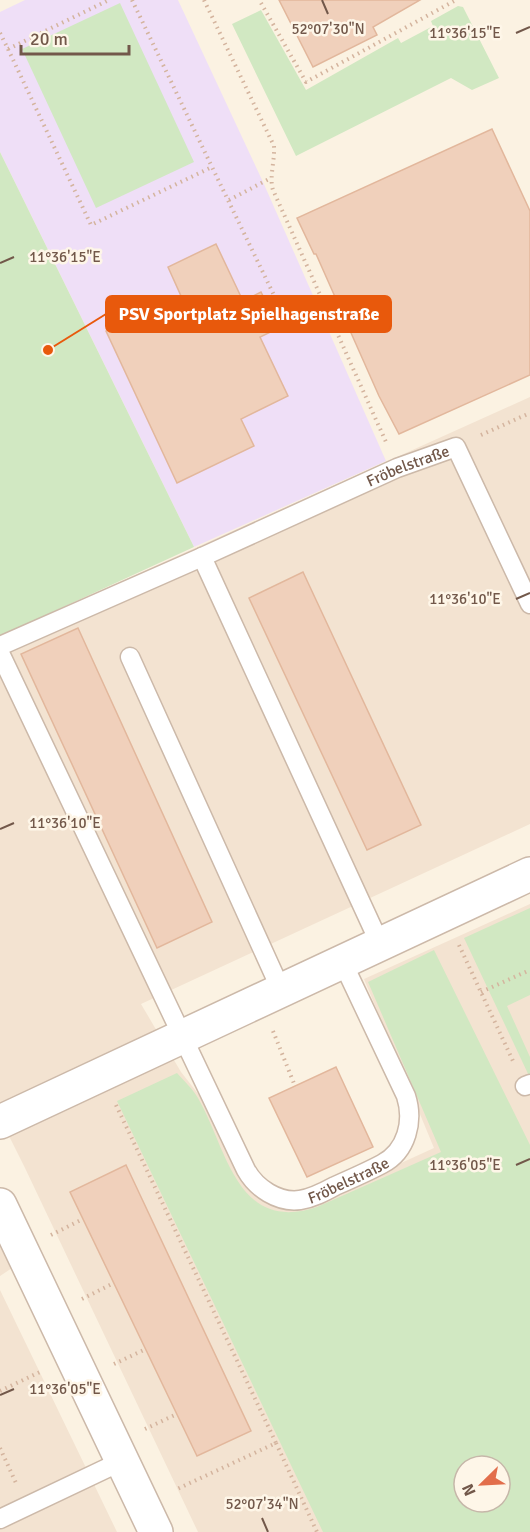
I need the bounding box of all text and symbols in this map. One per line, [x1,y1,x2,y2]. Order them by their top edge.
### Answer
scale bar [21,18,129,56]
text: 52°07'30"N [291,20,365,38]
text: 11°36'15"E [429,24,501,42]
text: 20 m [30,28,68,50]
text: 11°36'15"E [29,248,101,266]
callout: PSV Sportplatz Spielhagenstraße [106,296,391,332]
text: PSV Sportplatz Spielhagenstraße [119,303,379,325]
street label: Fröbelstraße [363,441,452,492]
text: 11°36'10"E [429,590,501,608]
text: 11°36'10"E [29,814,101,832]
street label: Fröbelstraße [305,1153,393,1209]
text: 11°36'05"E [429,1156,501,1174]
text: 11°36'05"E [29,1380,101,1398]
north arrow [452,1454,512,1514]
text: N [458,1481,481,1499]
text: 52°07'34"N [225,1495,299,1513]

